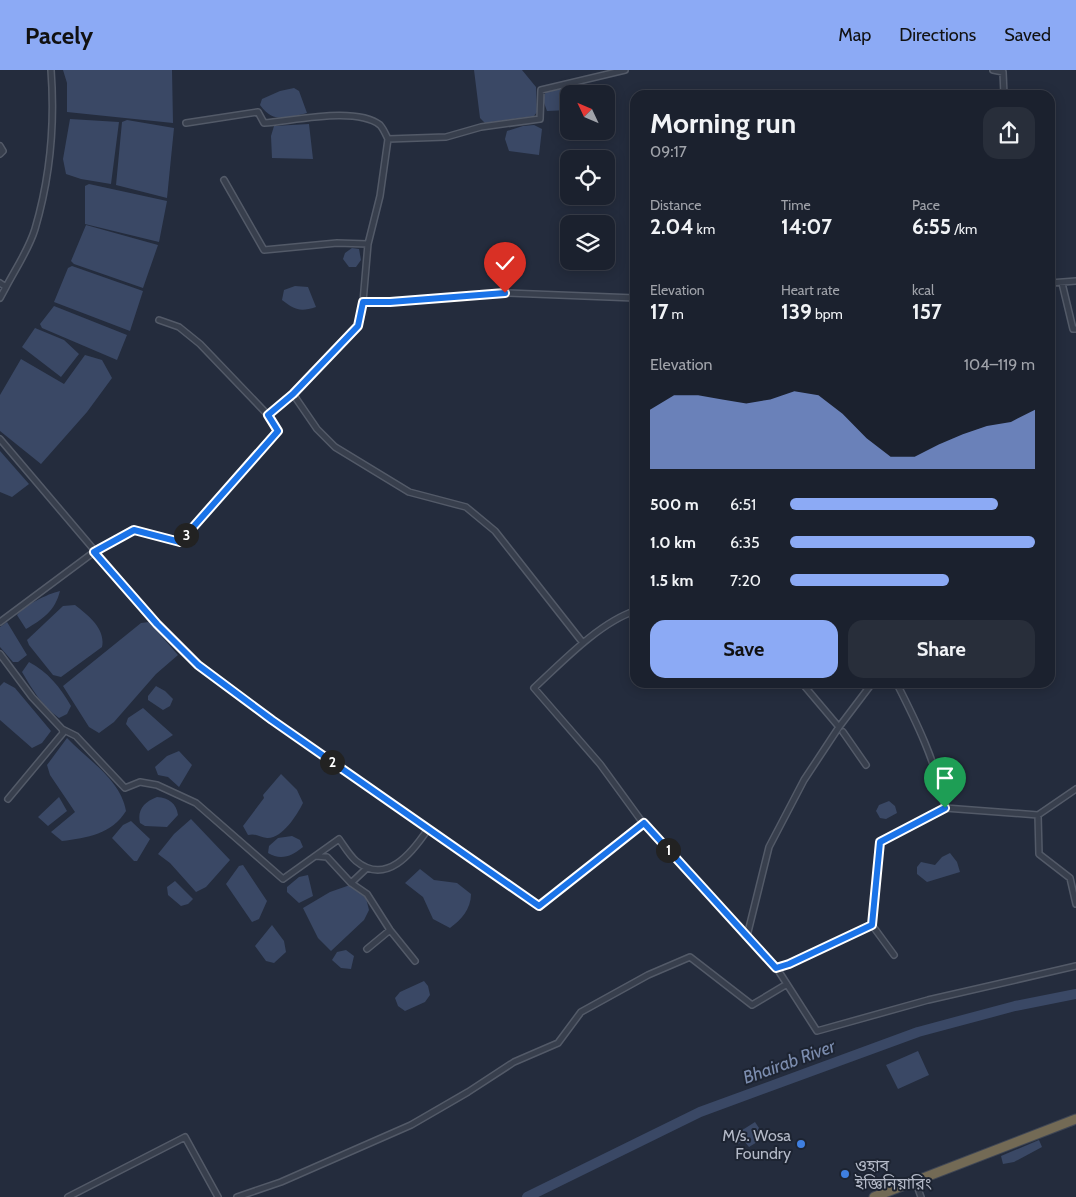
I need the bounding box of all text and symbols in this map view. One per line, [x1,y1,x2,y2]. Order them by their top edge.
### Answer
text: Pacely [25,21,93,50]
text: Map [838,24,871,46]
text: Directions [899,24,976,46]
text: Saved [1004,24,1051,46]
north arrow [560,85,615,140]
map controls [560,85,615,270]
text: Morning run [650,106,796,140]
button: share [983,107,1035,159]
text: 09:17 [650,142,687,161]
button: locate [560,150,615,205]
text: Distance [650,196,702,214]
text: Time [781,196,811,214]
text: Pace [912,196,940,214]
text: 2.04 [650,214,693,239]
text: 14:07 [781,214,832,239]
text: 6:55 [912,214,951,239]
button: layers [560,215,615,270]
text: km [693,220,715,238]
text: /km [951,220,977,238]
pin [484,242,526,293]
icon: check [491,249,519,277]
text: Elevation [650,281,705,299]
text: Heart rate [781,281,840,299]
text: kcal [912,281,934,299]
text: 17 [650,299,668,324]
text: 139 [781,299,812,324]
text: 157 [912,299,942,324]
text: m [668,305,684,323]
text: bpm [812,305,843,323]
text: Elevation [650,355,713,374]
text: 104–119 m [964,355,1035,374]
text: 500 m [650,495,699,514]
text: 6:51 [730,495,756,514]
pin: 3 [174,522,198,548]
text: 3 [183,526,190,544]
text: 1.0 km [650,533,696,552]
text: 6:35 [730,533,760,552]
text: 1.5 km [650,571,693,590]
text: 7:20 [730,571,761,590]
button: Save [650,620,838,678]
button: Share [848,620,1035,678]
pin: 2 [320,750,344,774]
text: 2 [329,753,336,771]
pin [924,757,966,808]
icon: arrive [931,764,959,792]
pin: 1 [656,838,680,862]
text: 1 [666,841,671,859]
water label: Bhairab River [740,1035,839,1089]
place label: M/s. Wosa Foundry [722,1126,791,1163]
marker: M/s. Wosa Foundry [795,1138,807,1150]
place label: ওহাব ইজ্ঞিনিয়ারিং [854,1156,932,1193]
marker: ওহাব ইজ্ঞিনিয়ারিং [839,1168,851,1180]

